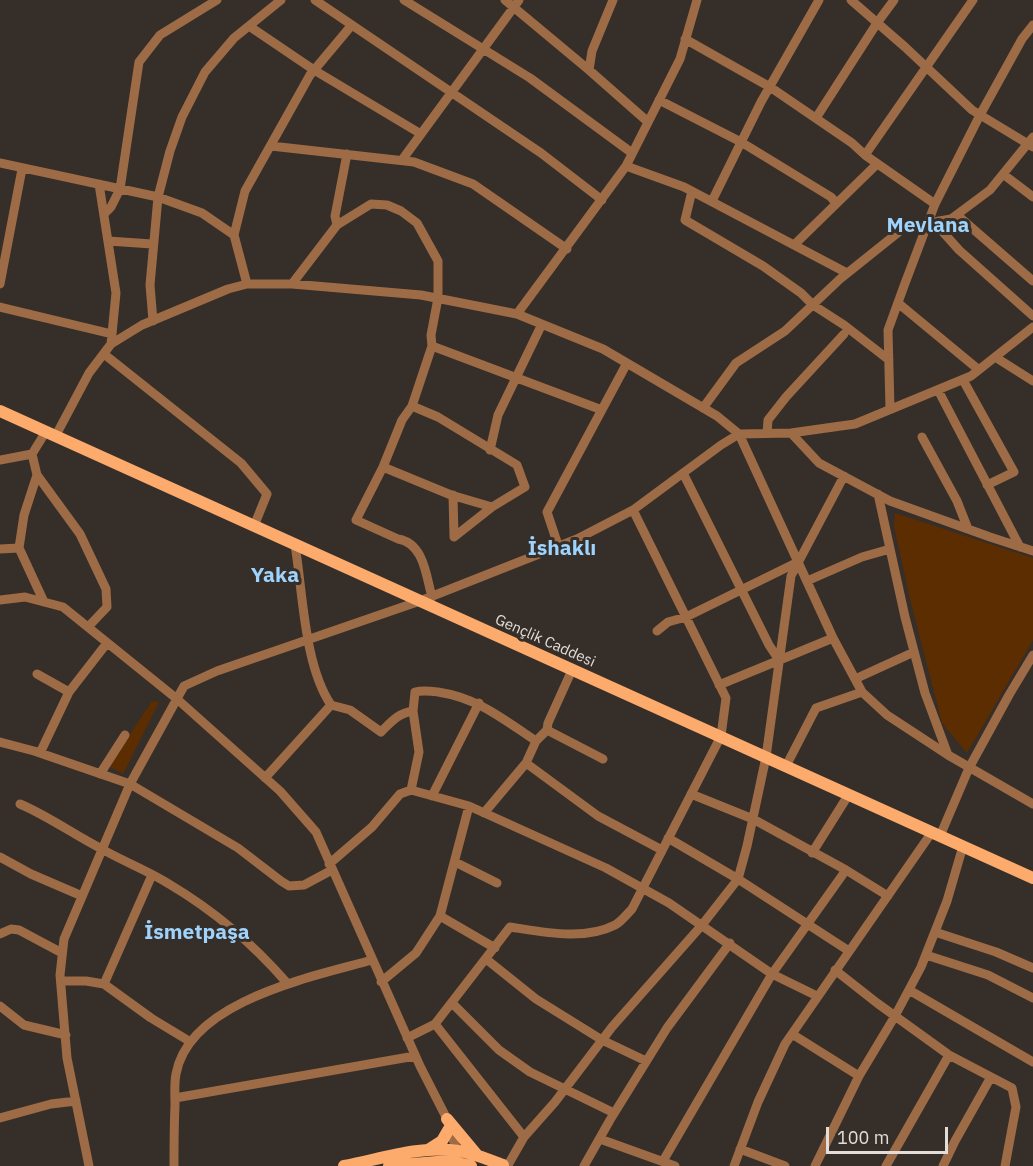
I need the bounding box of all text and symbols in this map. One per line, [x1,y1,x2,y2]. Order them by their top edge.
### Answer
district label: Mevlana [887,213,969,239]
district label: İshaklı [528,536,596,562]
district label: Yaka [251,563,299,589]
street label: Gençlik Caddesi [492,611,598,671]
district label: İsmetpaşa [144,920,250,946]
scale bar [829,1115,950,1153]
text: 100 m [837,1126,889,1149]

